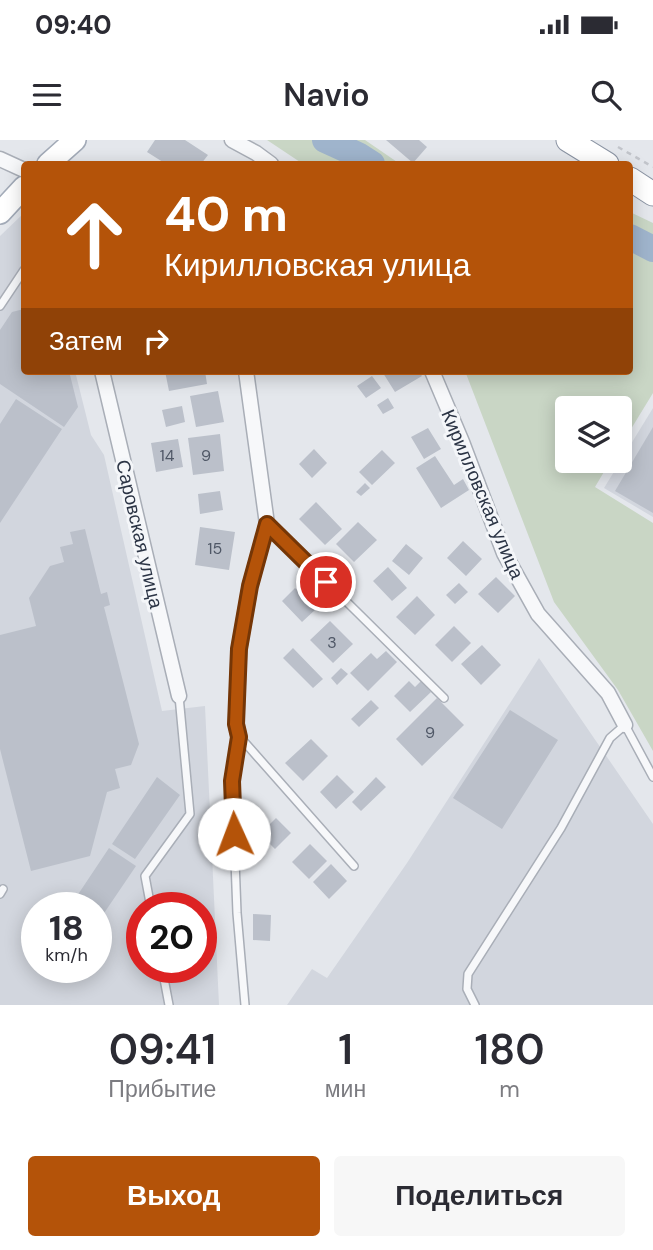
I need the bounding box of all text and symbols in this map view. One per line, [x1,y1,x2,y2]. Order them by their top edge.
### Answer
text: 09:40 [35,8,112,42]
text: Navio [283,74,370,116]
icon: menu [28,76,66,114]
icon: search [587,76,625,114]
text: 40 m [164,182,288,246]
icon: ahead [49,189,140,280]
text: Кирилловская улица [164,244,471,286]
icon: right [137,322,175,360]
text: Затем [49,324,123,358]
map controls [555,396,632,473]
button: layers [555,396,632,473]
street label: Кирилловская улица [435,406,530,583]
house number: 14 [160,445,175,466]
house number: 9 [201,445,211,466]
street label: Саровская улица [110,457,169,611]
house number: 15 [208,538,222,559]
pin [296,552,356,612]
icon: arrive [307,563,345,601]
house number: 3 [327,632,337,653]
house number: 9 [425,722,435,743]
position arrow [197,797,271,871]
speed limit sign: 20 [126,892,217,983]
text: 18 [49,905,84,951]
text: km/h [45,943,88,967]
text: 09:41 [109,1022,216,1077]
text: 1 [338,1022,353,1077]
text: 180 [474,1022,545,1077]
text: Прибытие [108,1074,216,1104]
text: мин [325,1074,366,1104]
text: m [499,1074,520,1104]
button: Выход [28,1156,320,1236]
button: Поделиться [334,1156,625,1236]

